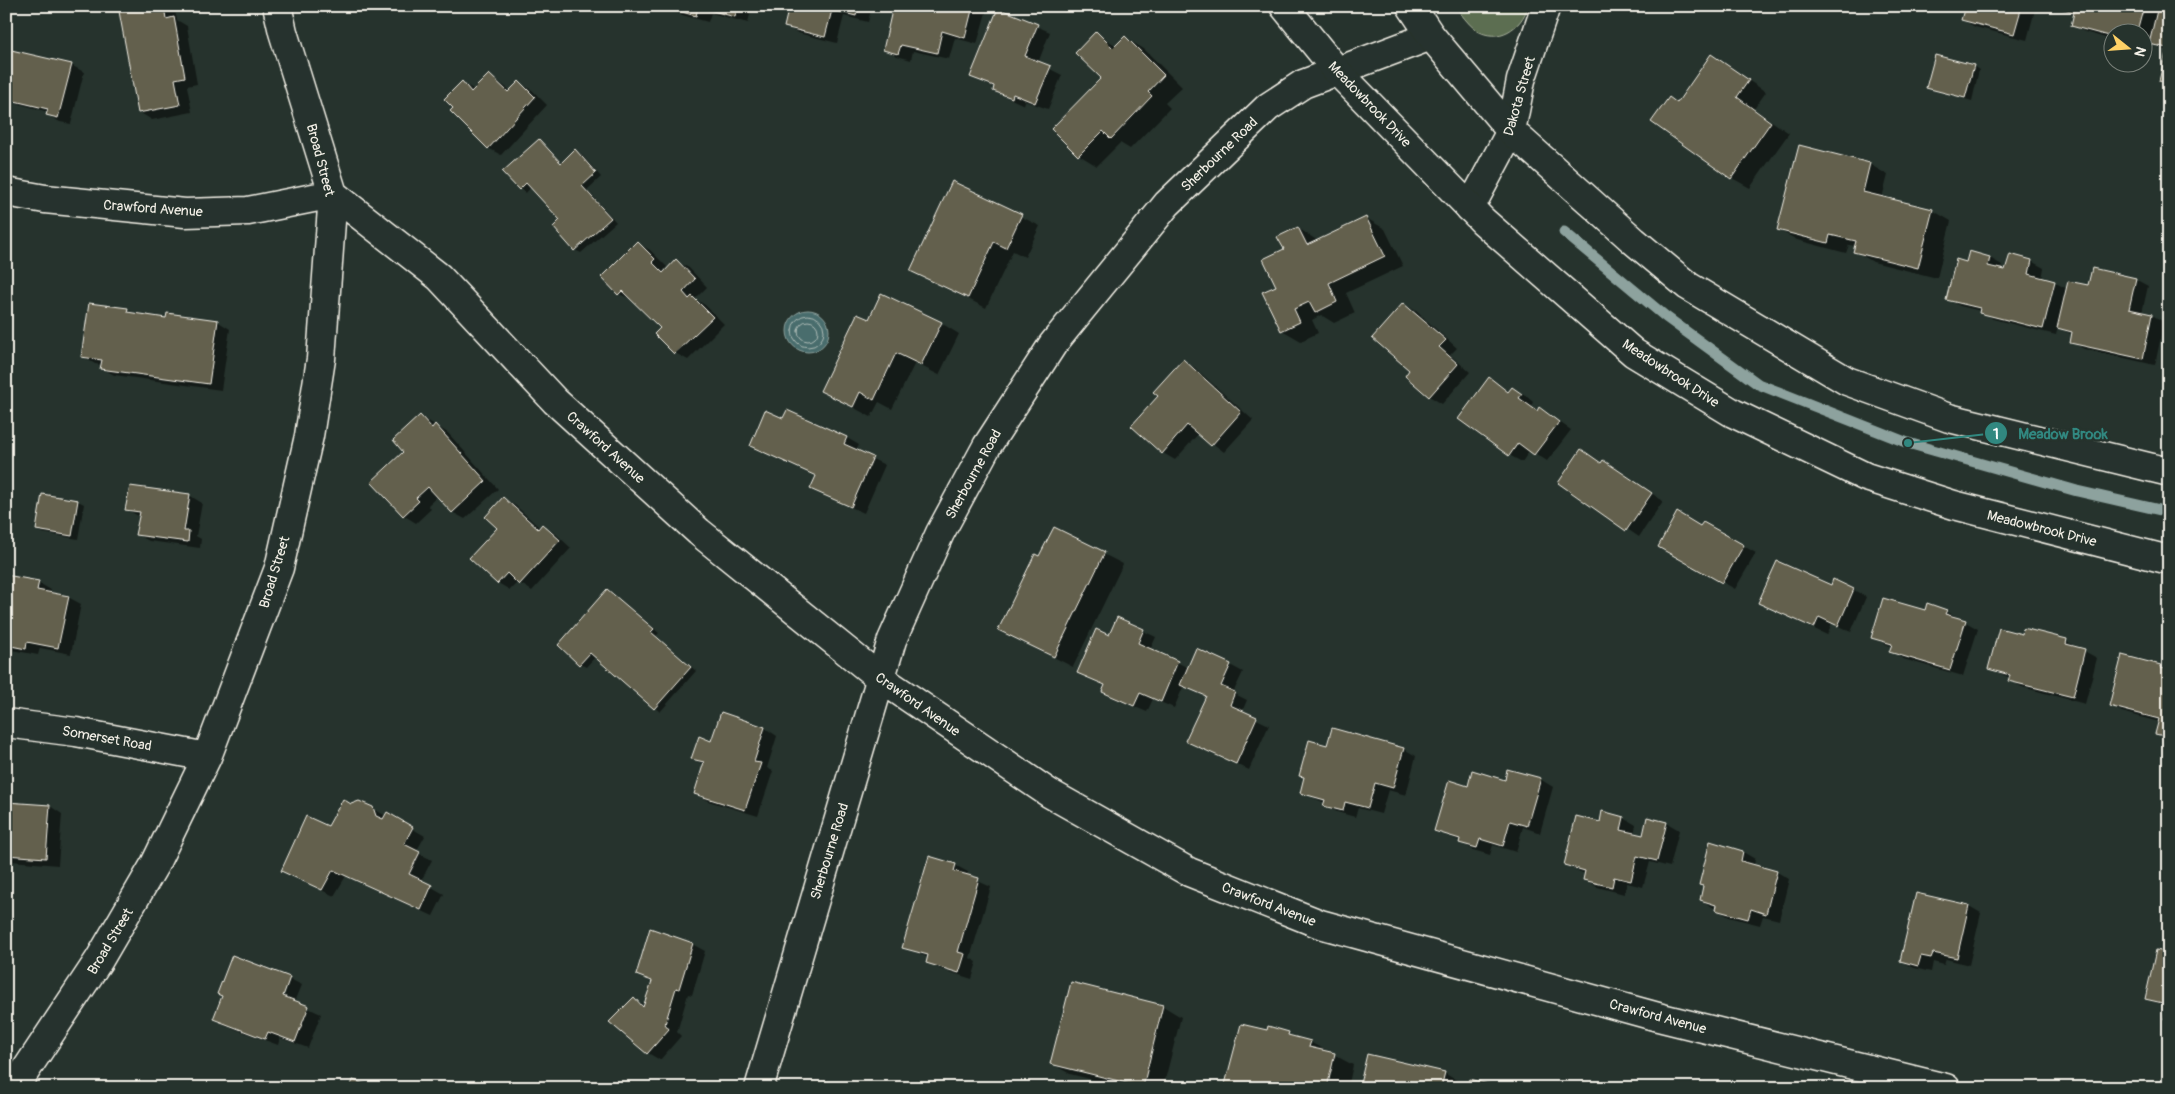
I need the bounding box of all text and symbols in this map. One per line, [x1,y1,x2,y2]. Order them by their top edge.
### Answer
north arrow [2102,22,2152,72]
text: N [2130,45,2149,59]
street label: Dakota Street [1500,54,1539,138]
street label: Meadowbrook Drive [1325,58,1415,151]
street label: Sherbourne Road [1178,113,1261,195]
street label: Broad Street [303,122,338,199]
street label: Crawford Avenue [103,197,203,220]
street label: Meadowbrook Drive [1619,336,1723,411]
street label: Crawford Avenue [563,408,648,487]
callout: Meadow Brook [1984,418,2118,448]
text: 1 [1993,425,1999,444]
text: Meadow Brook [2018,425,2108,444]
street label: Sherbourne Road [942,426,1005,522]
street label: Meadowbrook Drive [1985,507,2099,550]
street label: Broad Street [255,534,294,610]
street label: Crawford Avenue [872,669,963,740]
street label: Somerset Road [61,722,153,755]
street label: Sherbourne Road [807,801,852,901]
street label: Crawford Avenue [1219,879,1318,930]
street label: Broad Street [84,905,137,978]
street label: Crawford Avenue [1608,995,1708,1038]

